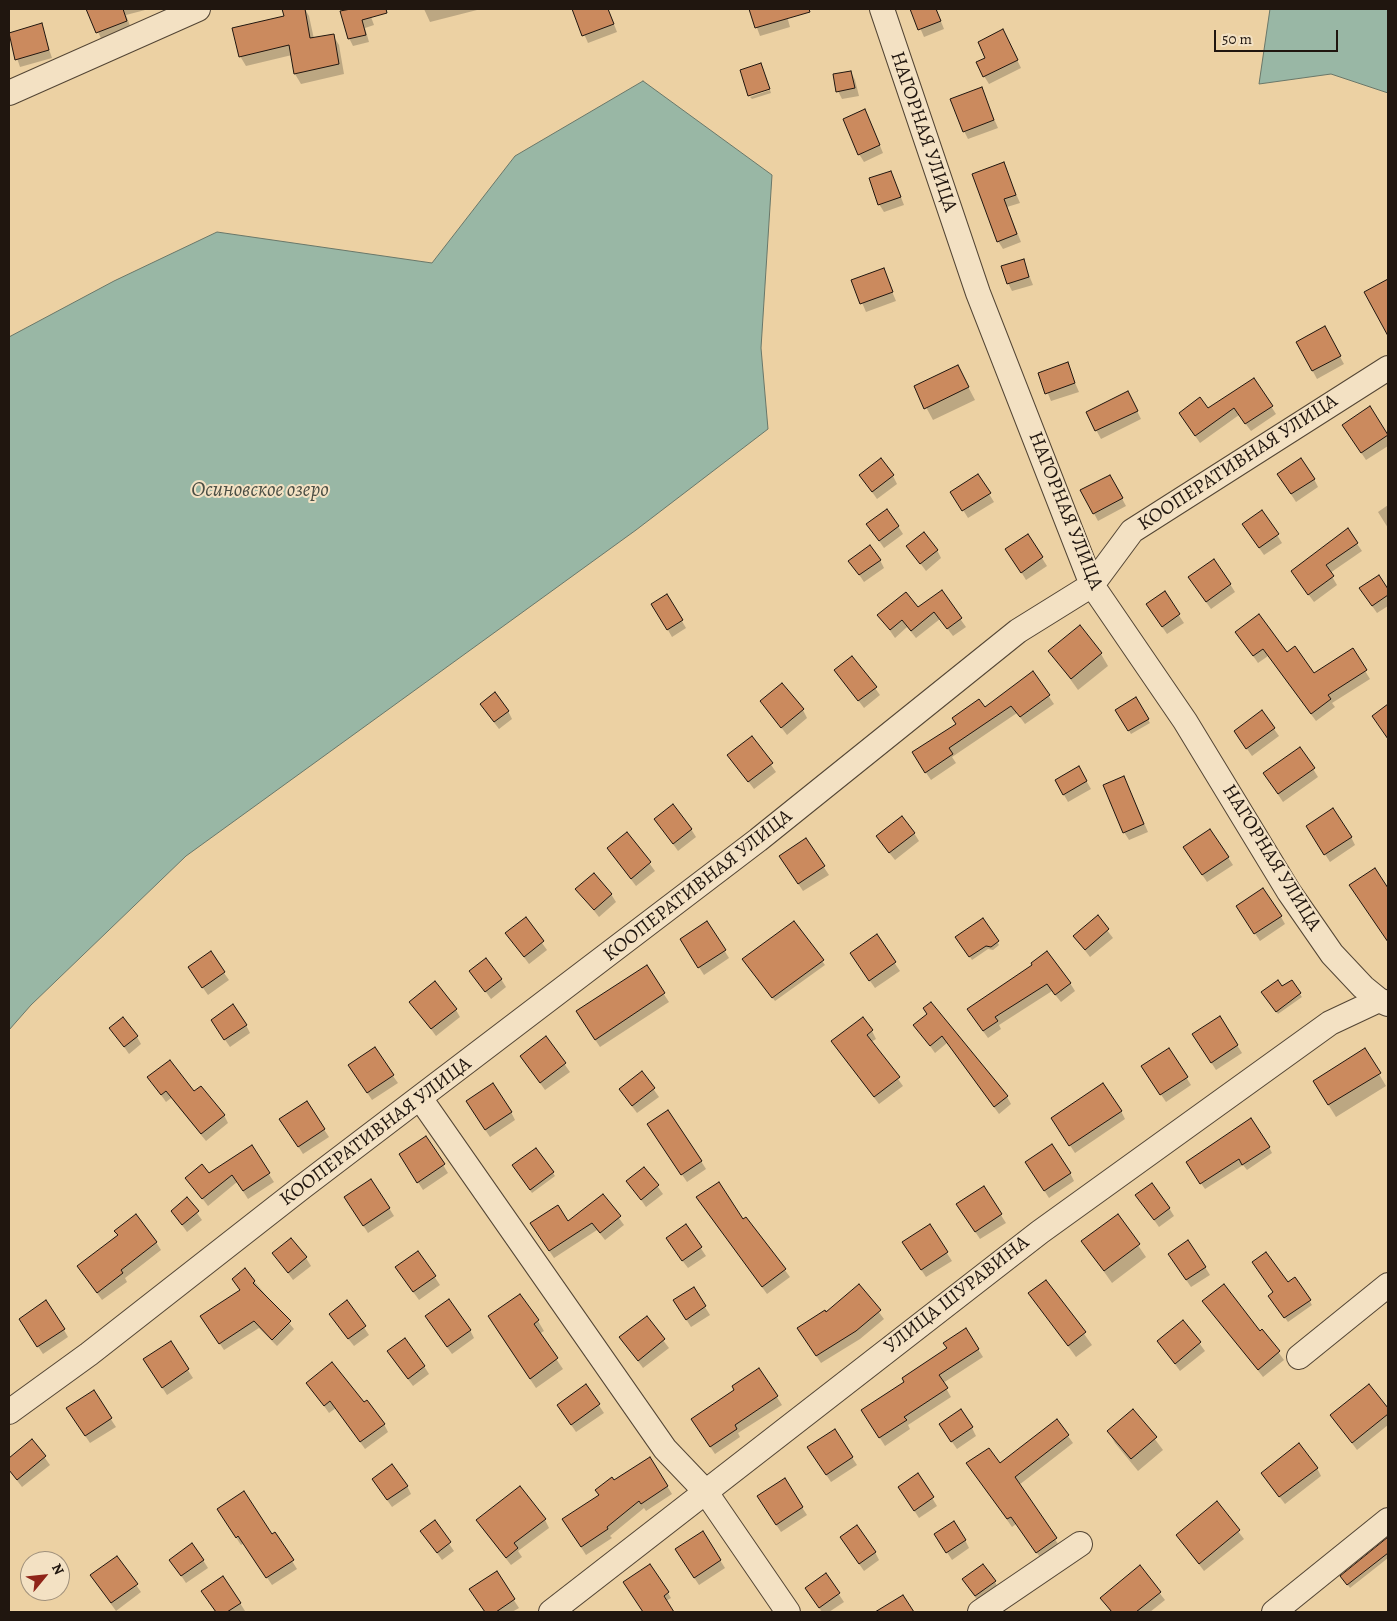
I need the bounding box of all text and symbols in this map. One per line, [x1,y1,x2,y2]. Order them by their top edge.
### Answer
scale bar [1217,20,1341,52]
text: 50 m [1222,29,1252,49]
street label: НАГОРНАЯ УЛИЦА [884,49,962,215]
street label: КООПЕРАТИВНАЯ УЛИЦА [1134,389,1342,537]
street label: НАГОРНАЯ УЛИЦА [1022,429,1108,593]
water label: Осиновское озеро [191,478,329,504]
street label: НАГОРНАЯ УЛИЦА [1216,780,1326,936]
street label: КООПЕРАТИВНАЯ УЛИЦА [599,805,797,967]
street label: КООПЕРАТИВНАЯ УЛИЦА [276,1052,476,1212]
street label: УЛИЦА ШУРАВИНА [880,1231,1034,1359]
north arrow [20,1551,70,1601]
text: N [47,1560,69,1578]

